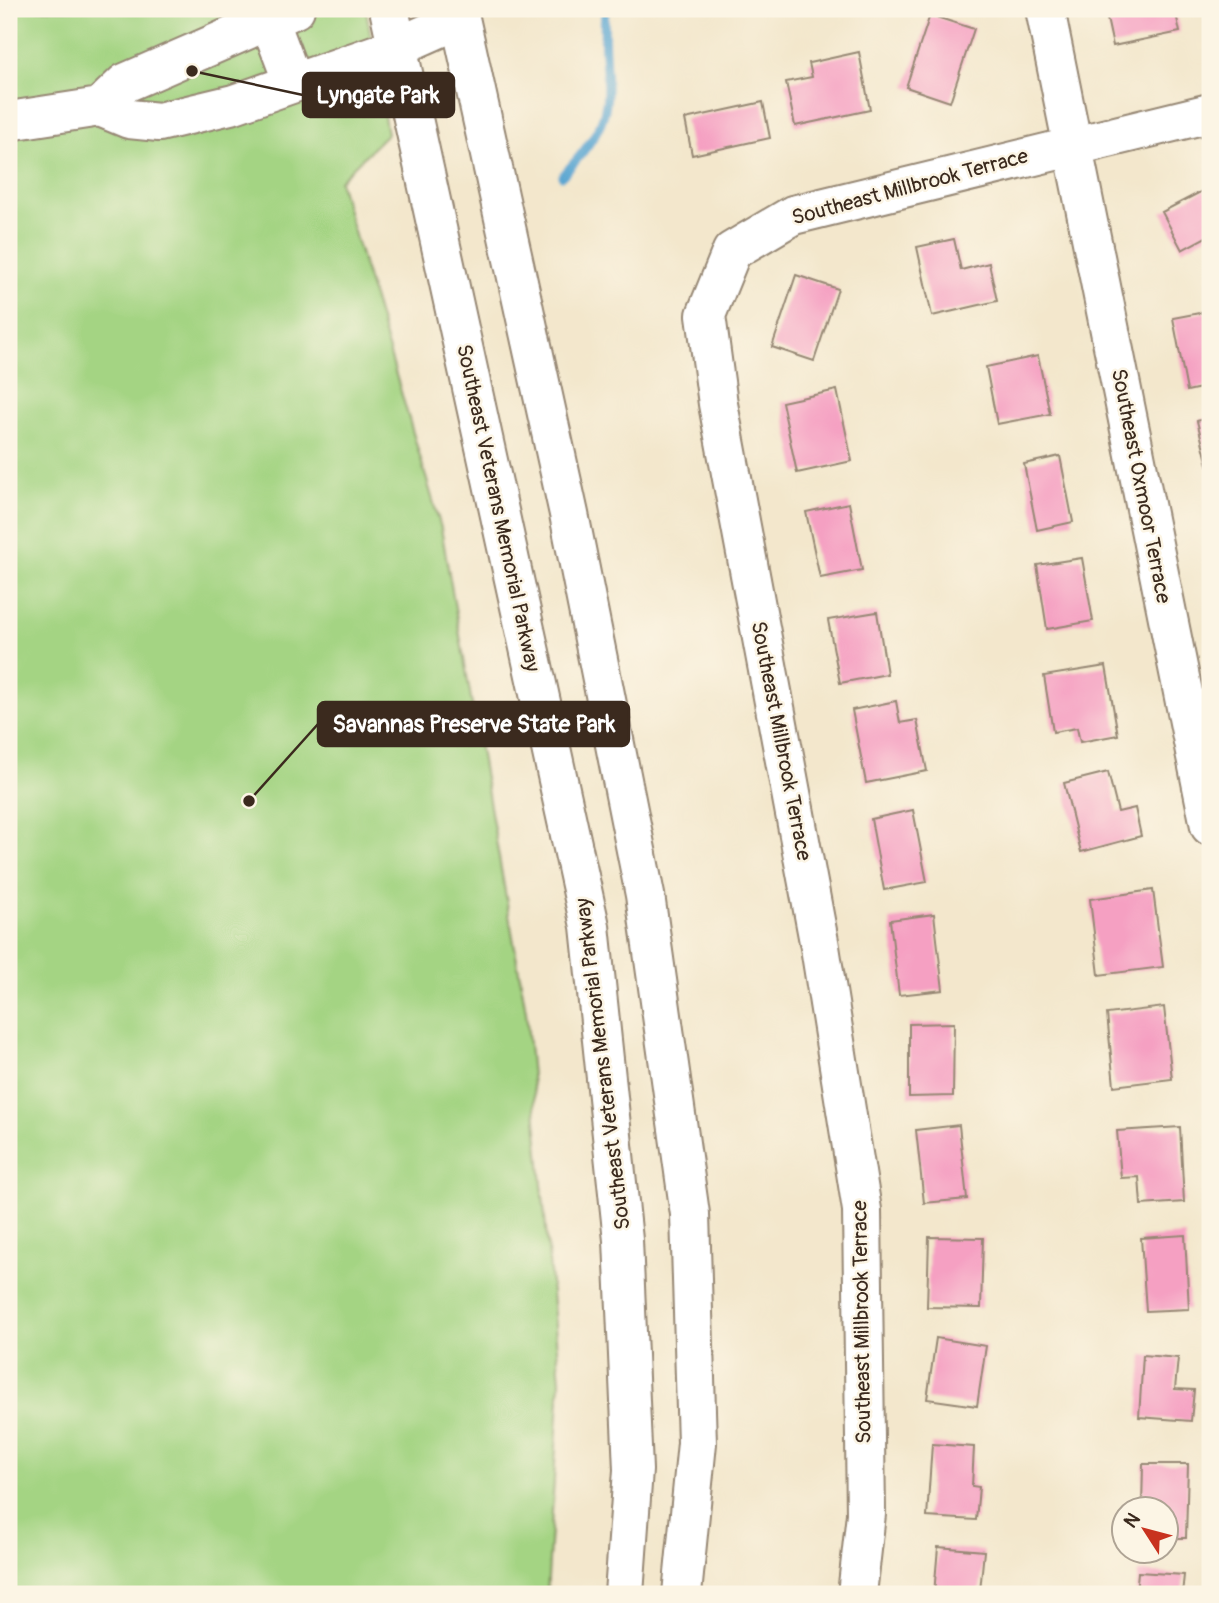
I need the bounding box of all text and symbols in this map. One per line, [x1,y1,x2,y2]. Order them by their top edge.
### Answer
callout: Lyngate Park [303,73,454,117]
text: Lyngate Park [316,81,440,110]
street label: Southeast Millbrook Terrace [789,142,1032,232]
street label: Southeast Veterans Memorial Parkway [450,342,546,674]
street label: Southeast Oxmoor Terrace [1105,366,1177,606]
street label: Southeast Millbrook Terrace [745,619,818,864]
callout: Savannas Preserve State Park [318,702,629,746]
text: Savannas Preserve State Park [333,710,616,739]
street label: Southeast Veterans Memorial Parkway [569,897,637,1231]
street label: Southeast Millbrook Terrace [846,1199,878,1444]
north arrow [1110,1494,1180,1564]
text: N [1119,1508,1146,1533]

